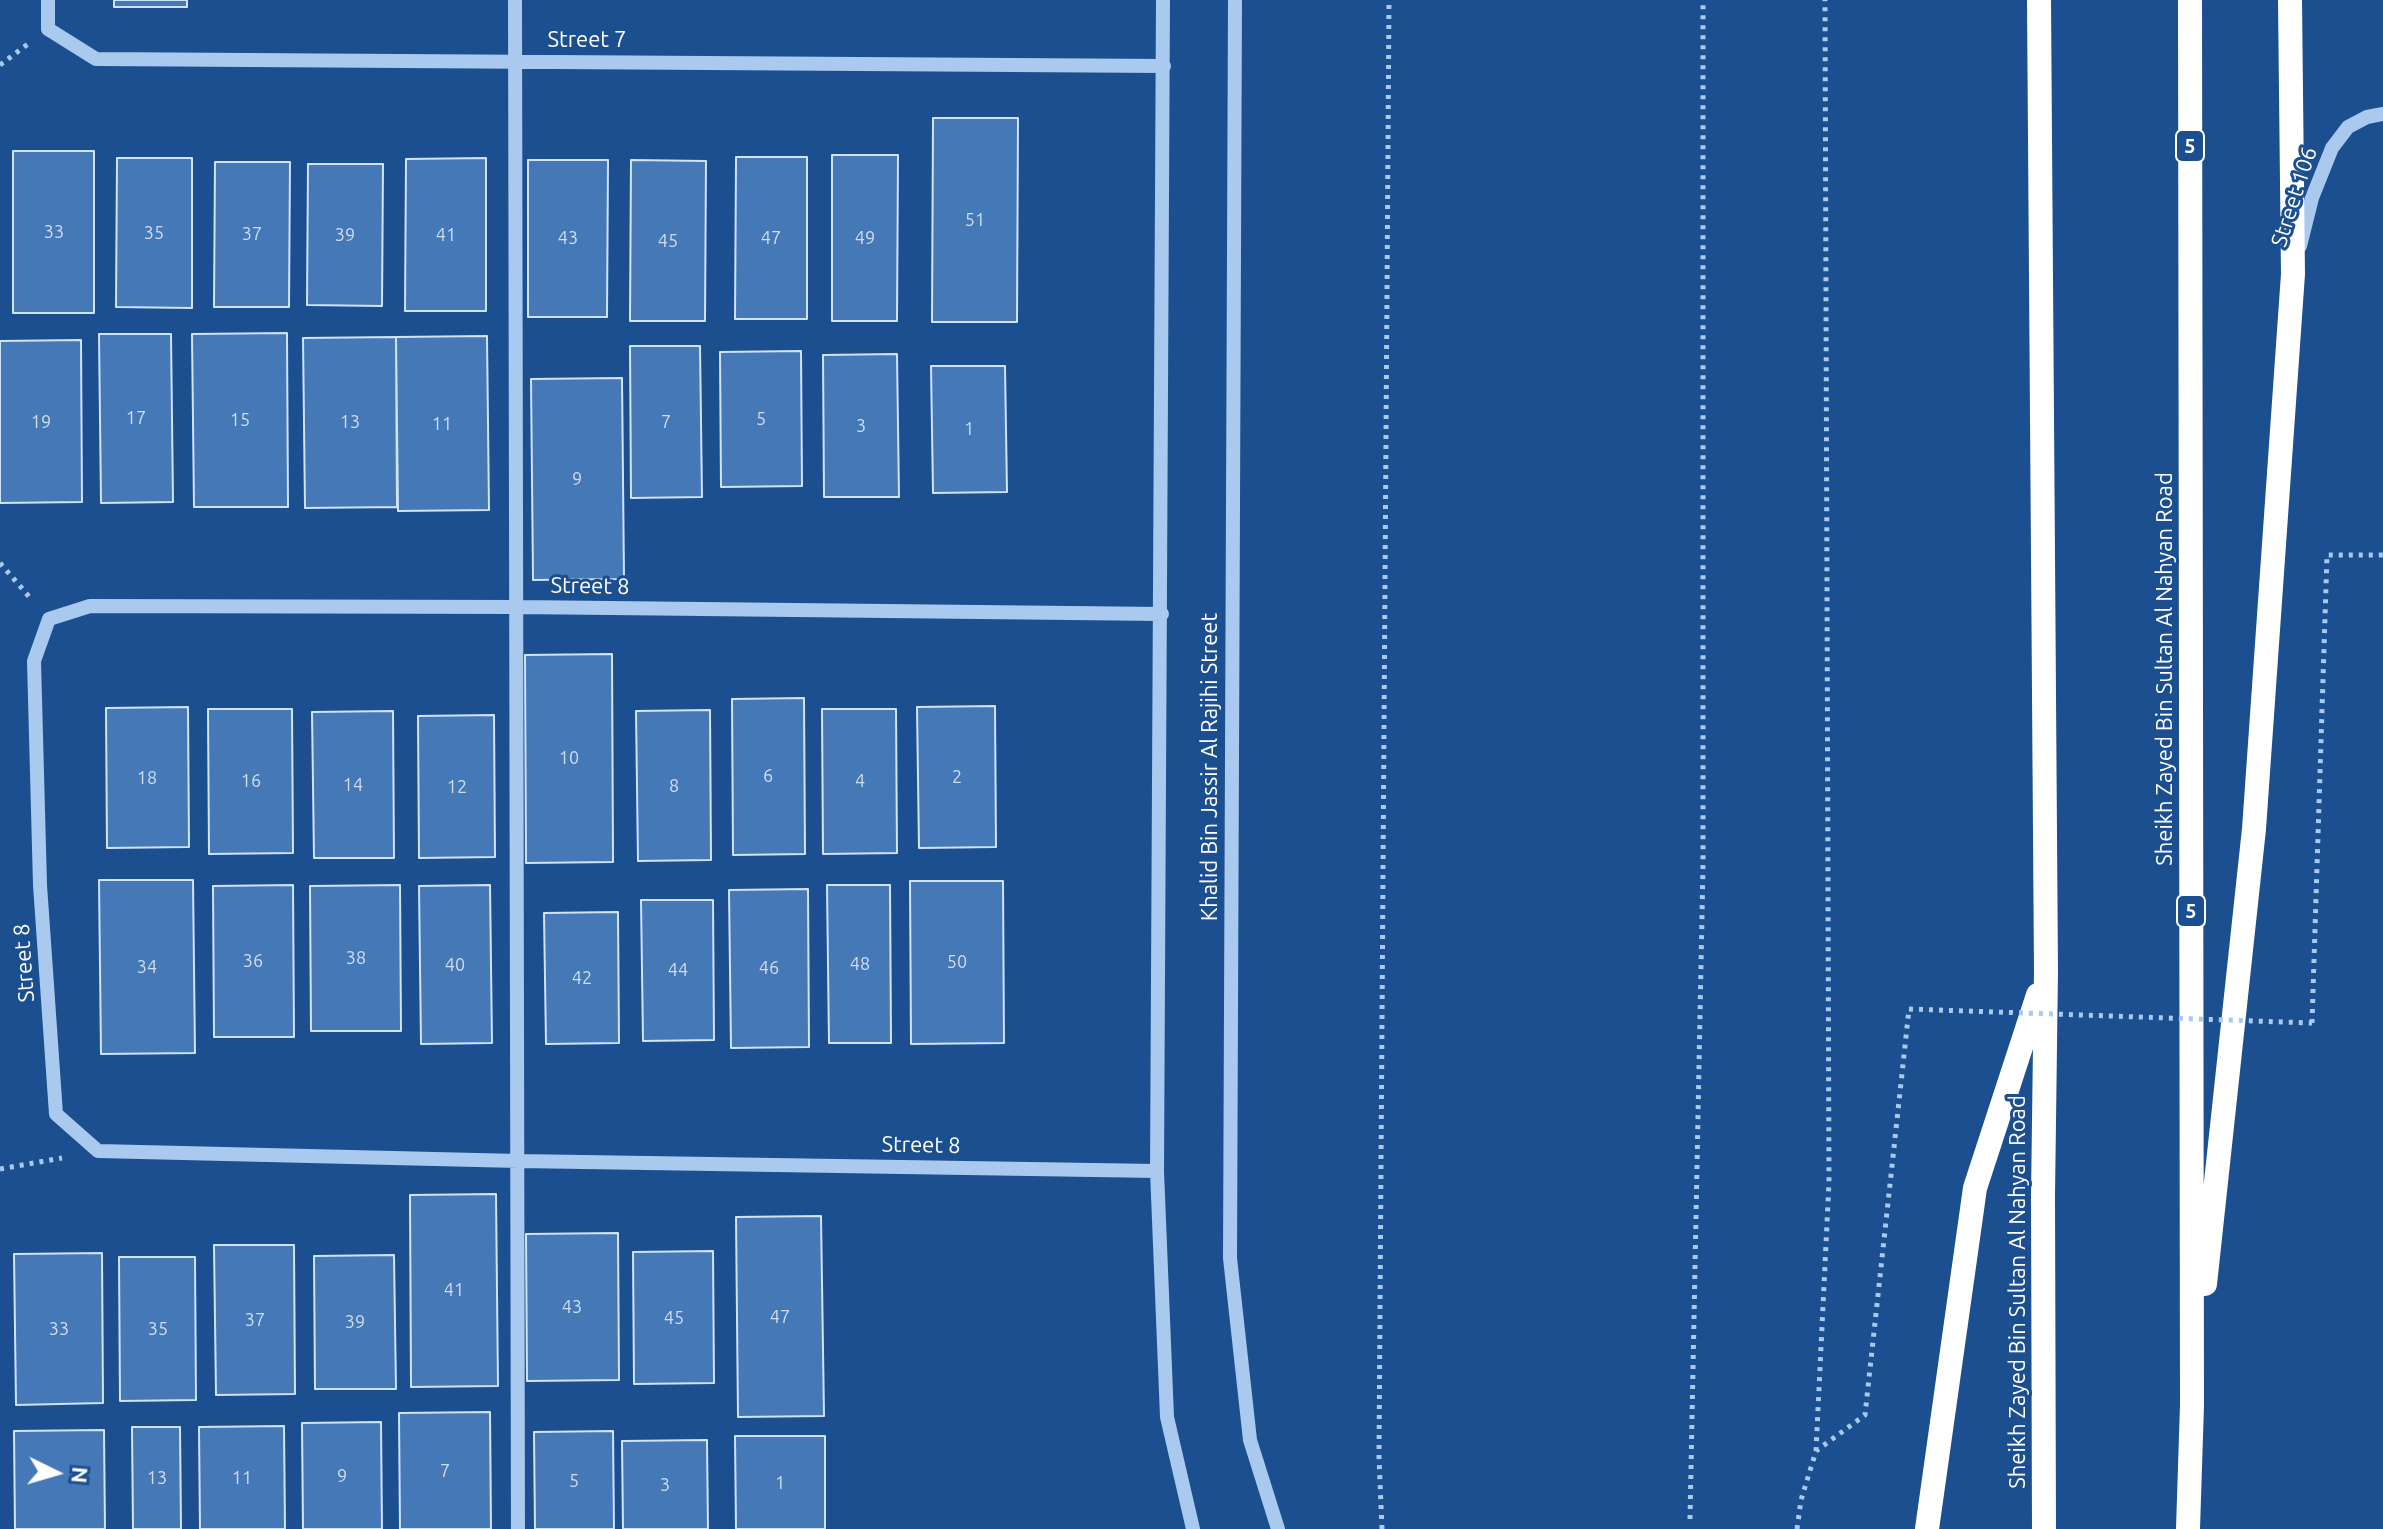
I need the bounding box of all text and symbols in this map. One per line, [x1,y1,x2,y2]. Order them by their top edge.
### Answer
street label: Street 7 [548,27,626,53]
road number: 5 [2176,130,2204,162]
street label: Street 106 [2265,144,2323,250]
house number: 51 [965,209,985,231]
house number: 33 [44,221,64,243]
house number: 35 [144,222,164,244]
house number: 37 [242,223,262,245]
house number: 39 [335,224,355,246]
house number: 41 [436,224,456,246]
house number: 43 [558,227,578,249]
house number: 47 [761,227,781,249]
house number: 49 [855,227,875,249]
house number: 45 [658,230,678,252]
house number: 17 [126,407,146,429]
house number: 5 [756,408,766,430]
house number: 15 [230,409,250,431]
house number: 19 [31,411,51,433]
house number: 13 [340,411,360,433]
house number: 7 [661,411,671,433]
house number: 11 [432,413,452,435]
house number: 3 [856,415,866,437]
house number: 1 [964,418,974,440]
house number: 9 [572,468,582,490]
street label: Sheikh Zayed Bin Sultan Al Nahyan Road [2152,472,2178,866]
street label: Street 8 [550,572,630,600]
street label: Khalid Bin Jassir Al Rajihi Street [1197,613,1223,921]
house number: 10 [559,747,579,769]
house number: 6 [763,765,773,787]
house number: 2 [952,766,962,788]
house number: 18 [137,767,157,789]
house number: 16 [241,770,261,792]
house number: 4 [855,770,865,792]
house number: 14 [343,774,363,796]
house number: 8 [669,775,679,797]
house number: 12 [447,776,467,798]
road number: 5 [2177,895,2205,927]
street label: Street 8 [8,923,40,1003]
house number: 38 [346,947,366,969]
house number: 36 [243,950,263,972]
house number: 50 [947,951,967,973]
house number: 48 [850,953,870,975]
house number: 40 [445,954,465,976]
house number: 34 [137,956,157,978]
house number: 46 [759,957,779,979]
house number: 44 [668,959,688,981]
house number: 42 [572,967,592,989]
street label: Sheikh Zayed Bin Sultan Al Nahyan Road [2005,1095,2031,1489]
street label: Street 8 [881,1131,961,1159]
house number: 41 [444,1279,464,1301]
house number: 43 [562,1296,582,1318]
house number: 47 [770,1306,790,1328]
house number: 45 [664,1307,684,1329]
house number: 37 [245,1309,265,1331]
house number: 39 [345,1311,365,1333]
house number: 33 [49,1318,69,1340]
house number: 35 [148,1318,168,1340]
north arrow [16,1433,96,1513]
house number: 7 [440,1460,450,1482]
house number: 9 [337,1465,347,1487]
text: N [67,1466,94,1484]
house number: 13 [147,1467,167,1489]
house number: 11 [232,1467,252,1489]
house number: 5 [569,1470,579,1492]
house number: 1 [775,1472,785,1494]
house number: 3 [660,1474,670,1496]

